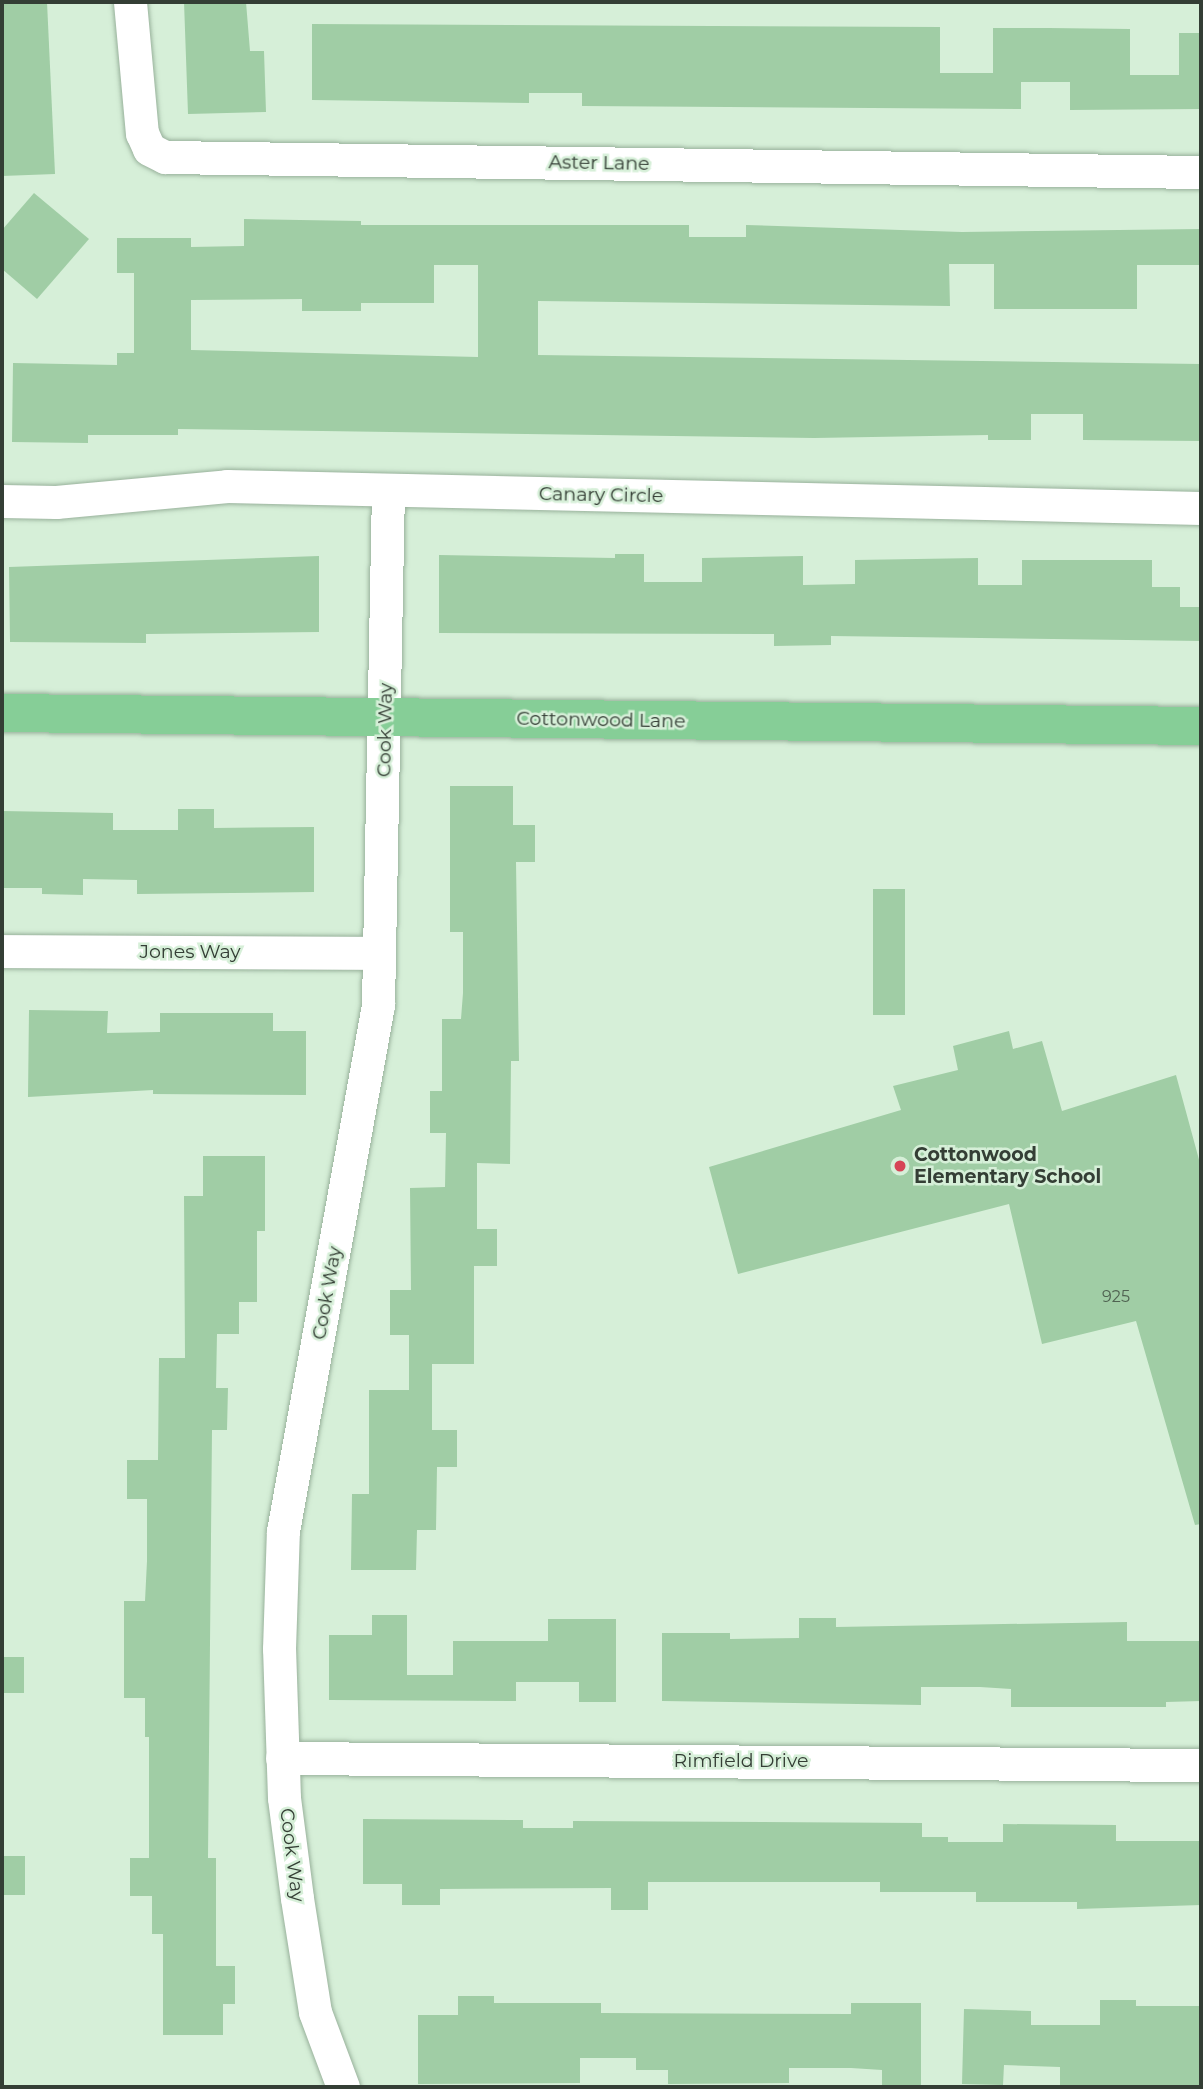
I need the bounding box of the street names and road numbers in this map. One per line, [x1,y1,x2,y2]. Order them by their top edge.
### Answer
street label: Aster Lane [548,151,650,175]
street label: Canary Circle [539,483,663,507]
street label: Cook Way [373,683,397,777]
street label: Cottonwood Lane [516,707,686,733]
street label: Jones Way [139,941,241,963]
street label: Cook Way [308,1245,346,1341]
street label: Rimfield Drive [674,1750,808,1772]
street label: Cook Way [275,1807,309,1903]

